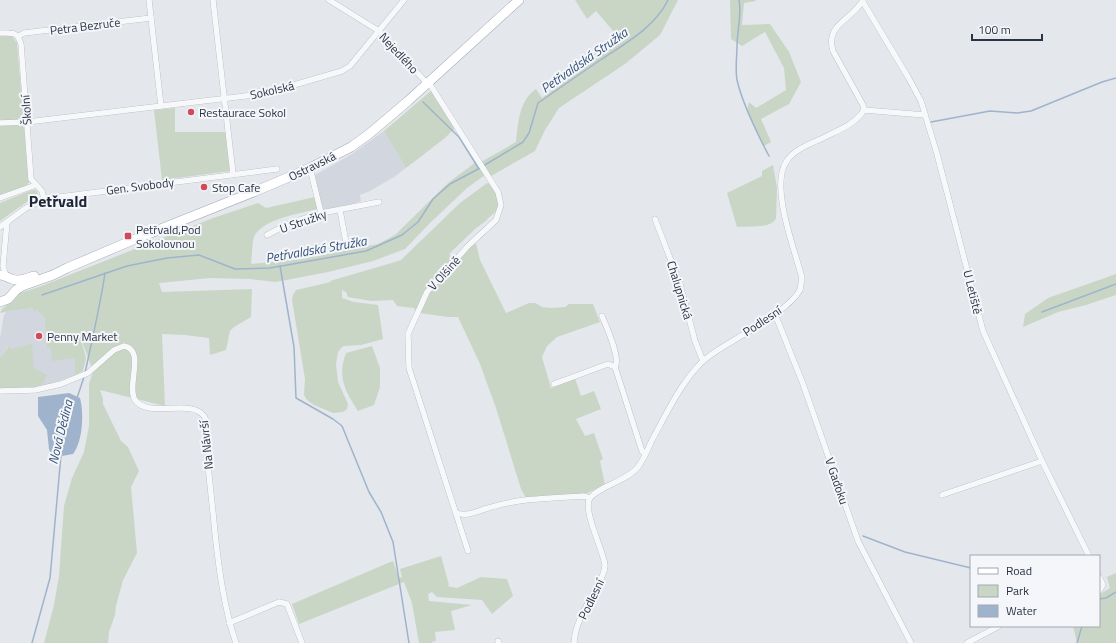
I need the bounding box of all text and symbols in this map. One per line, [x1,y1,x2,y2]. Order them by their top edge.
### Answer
street label: Petra Bezruče [49,12,121,40]
scale bar [972,16,1042,42]
text: 100 m [978,20,1011,39]
water label: Petřvaldská Stružka [536,22,633,97]
street label: Nejedlého [375,28,423,78]
street label: Sokolská [248,76,296,104]
street label: Školní [15,93,37,126]
place label: Restaurace Sokol [199,103,286,122]
marker: Restaurace Sokol [186,107,196,117]
street label: Ostravská [285,146,339,186]
street label: Gen. Svobody [105,172,175,200]
place label: Stop Cafe [212,178,260,197]
marker: Stop Cafe [199,182,209,192]
district label: Petřvald [29,189,87,213]
street label: U Stružky [277,204,329,238]
place label: Petřvald,Pod Sokolovnou [136,220,201,253]
water label: Petřvaldská Stružka [264,230,369,268]
marker: Petřvald,Pod Sokolovnou [123,231,133,241]
street label: V Olšině [423,251,465,295]
street label: Chalupnická [662,258,698,322]
street label: U Letiště [958,268,988,316]
street label: Podlesní [739,300,786,341]
place label: Penny Market [47,327,118,346]
marker: Penny Market [34,331,44,341]
water label: Nová Dědina [42,396,78,466]
street label: Na Návrší [194,418,218,470]
street label: V Gaďoku [820,455,854,507]
legend [970,555,1100,627]
text: Road [1006,561,1032,580]
street label: Podlesní [573,574,610,623]
text: Park [1006,581,1029,600]
text: Water [1006,601,1037,620]

